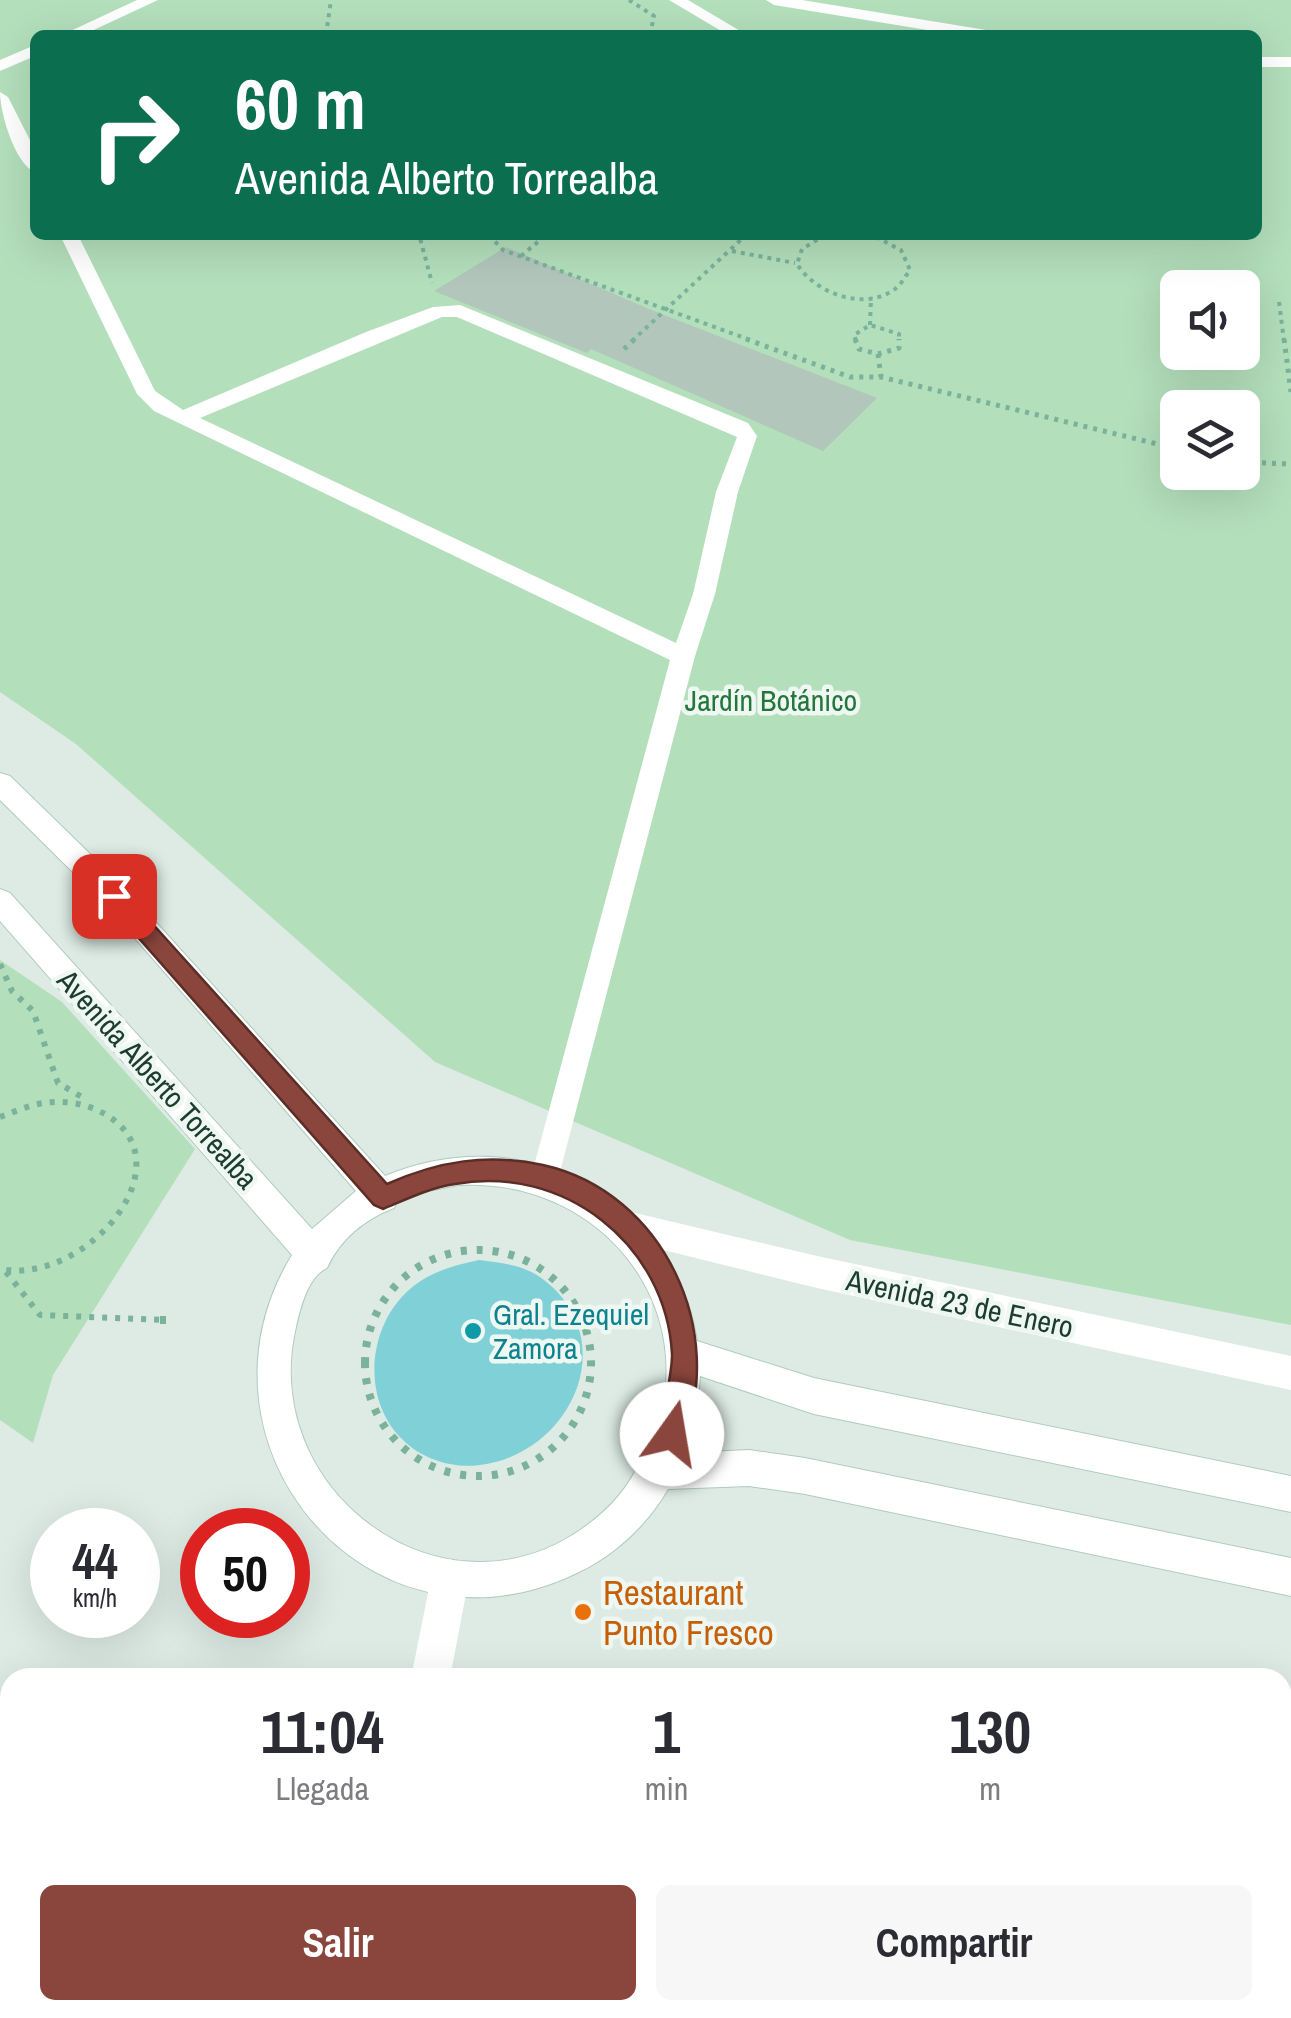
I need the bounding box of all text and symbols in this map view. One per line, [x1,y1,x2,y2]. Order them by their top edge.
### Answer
text: 60 m [235,57,366,151]
icon: right [70,70,200,200]
text: Avenida Alberto Torrealba [235,147,658,208]
map controls [1160,270,1260,490]
button: sound [1160,270,1260,370]
button: layers [1160,390,1260,490]
park label: Jardín Botánico [685,680,857,720]
pin [72,854,157,939]
icon: arrive [87,869,142,924]
street label: Avenida Alberto Torrealba [48,960,268,1197]
street label: Avenida 23 de Enero [842,1259,1077,1347]
place label: Gral. Ezequiel Zamora [493,1294,649,1368]
marker: Gral. Ezequiel Zamora [462,1320,484,1342]
position arrow [620,1382,724,1486]
speed limit sign: 50 [180,1508,310,1638]
text: 44 [72,1527,118,1595]
place label: Restaurant Punto Fresco [603,1569,774,1656]
text: km/h [73,1581,117,1615]
marker: Restaurant Punto Fresco [572,1601,594,1623]
text: 11:04 [261,1691,384,1772]
text: 1 [653,1691,680,1772]
text: 130 [949,1691,1031,1772]
text: Llegada [276,1767,369,1810]
text: min [645,1767,688,1810]
text: m [979,1767,1001,1810]
button: Salir [40,1885,636,2000]
button: Compartir [656,1885,1252,2000]

